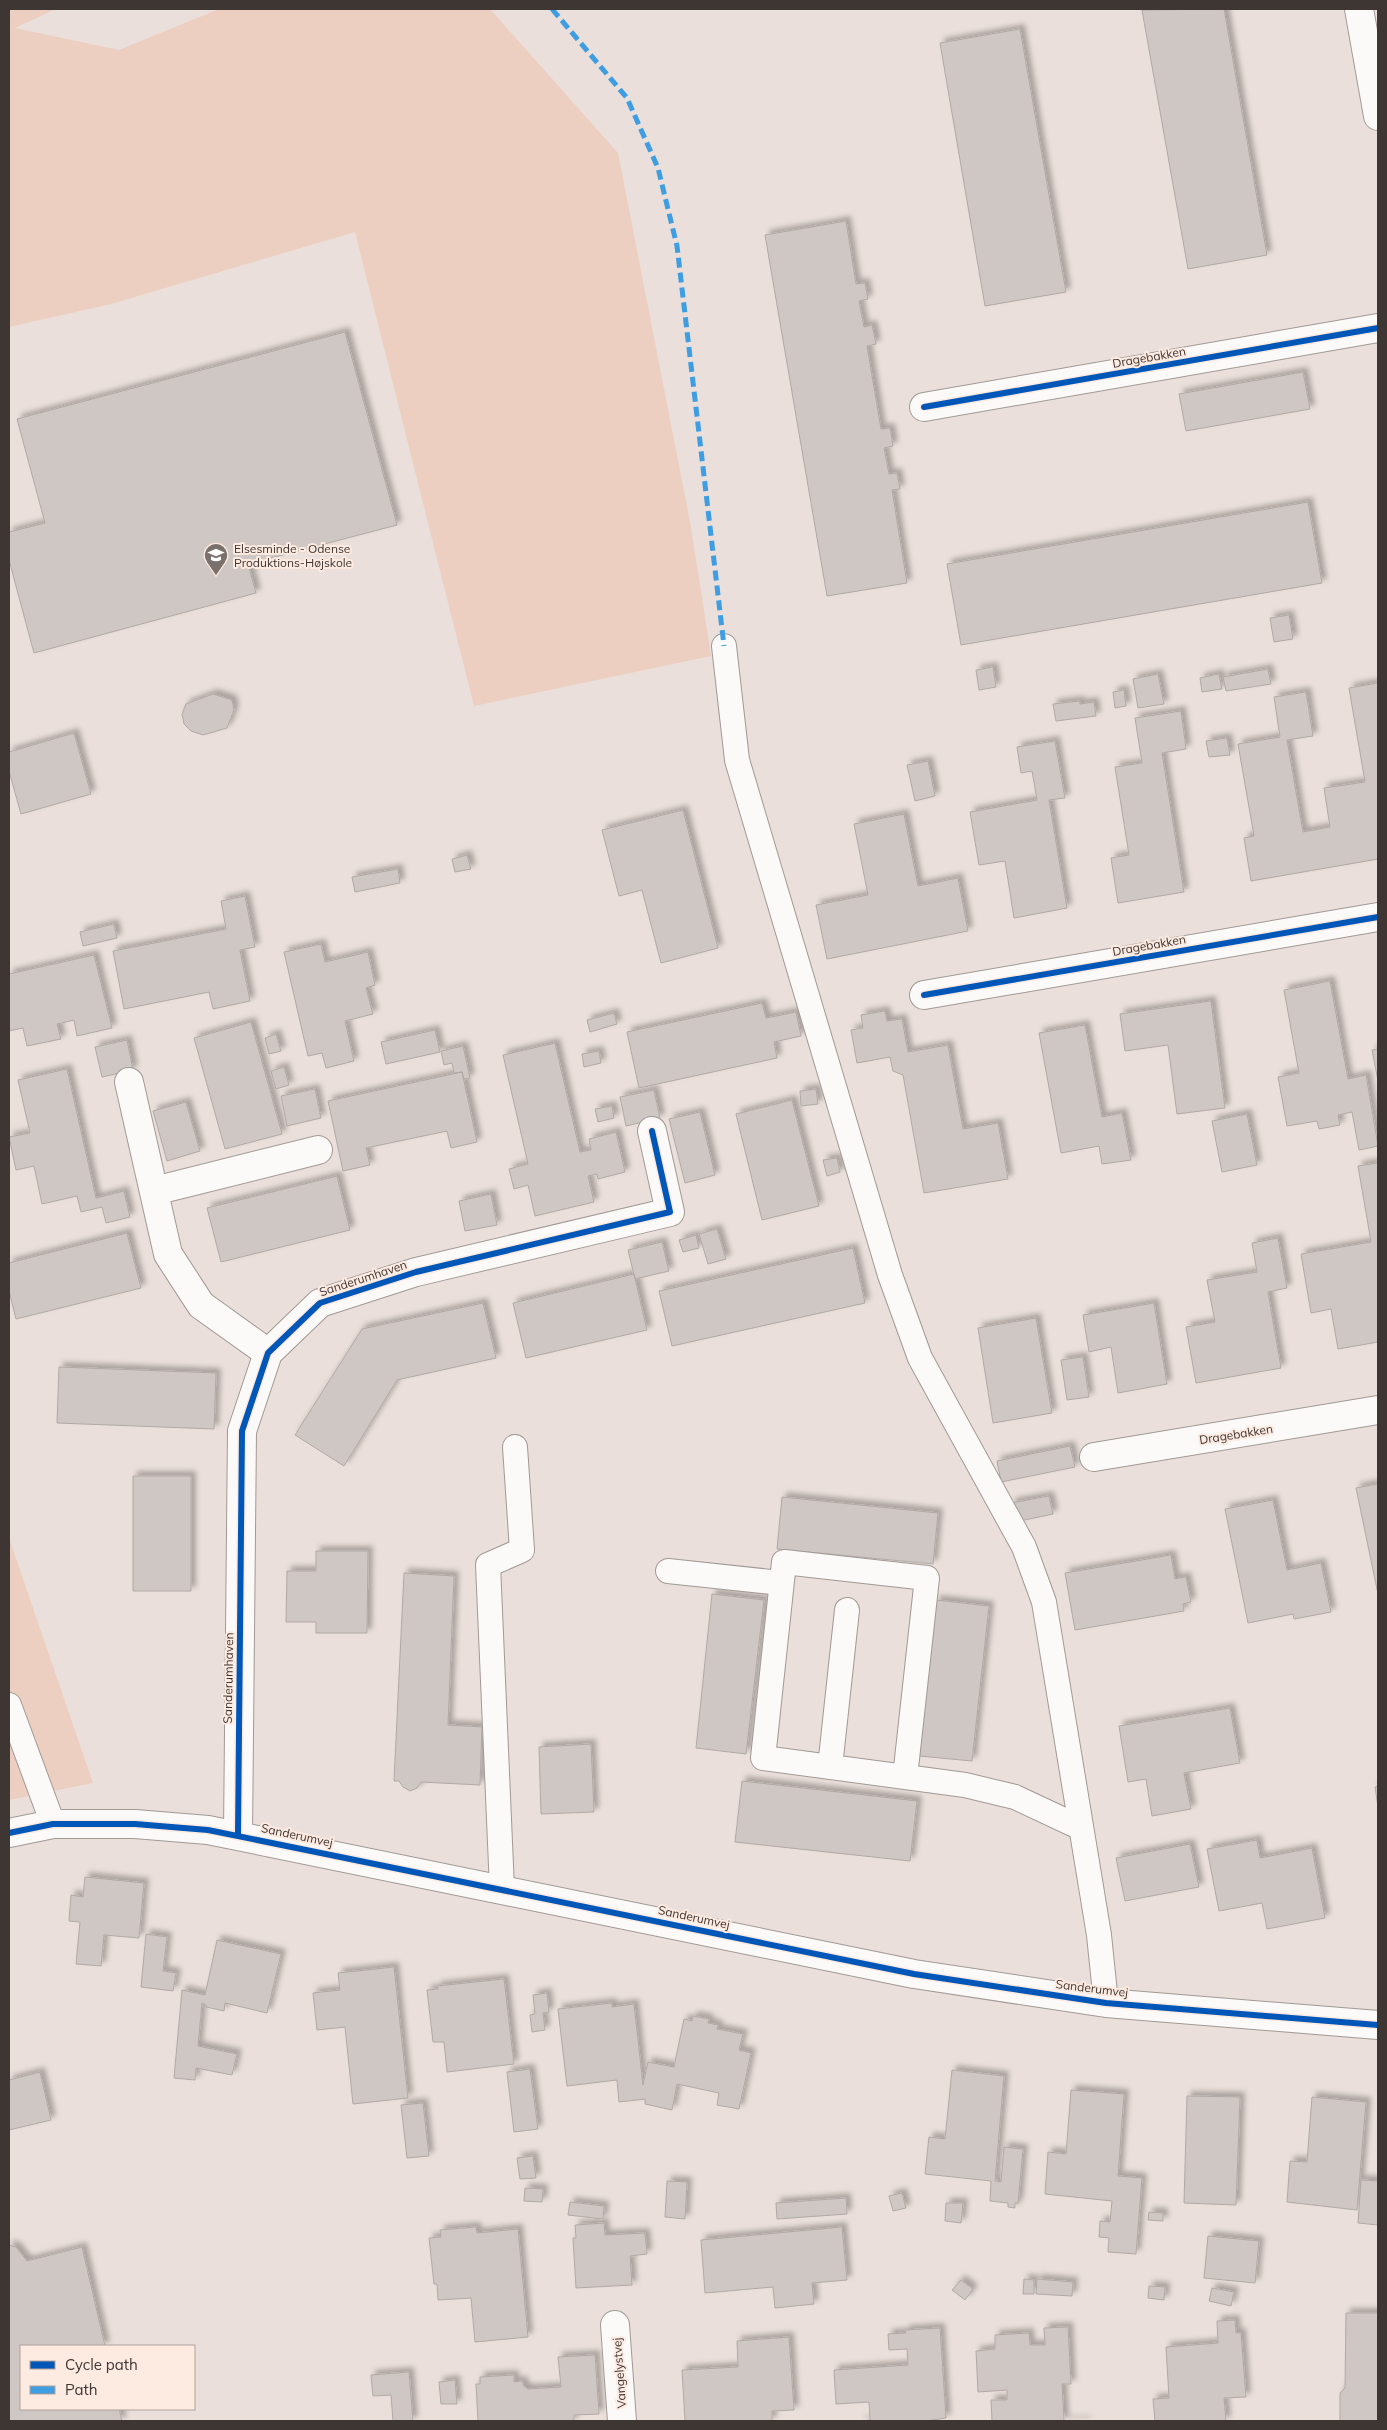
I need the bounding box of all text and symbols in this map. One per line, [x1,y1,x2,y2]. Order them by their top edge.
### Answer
street label: Dragebakken [1111,343,1187,371]
place label: Elsesminde - Odense Produktions-Højskole [234,541,352,570]
school or university icon: Elsesminde - Odense Produktions-Højskole [203,542,229,576]
street label: Dragebakken [1111,931,1187,959]
street label: Sanderumhaven [317,1257,409,1299]
street label: Dragebakken [1198,1421,1274,1447]
street label: Sanderumhaven [220,1632,236,1724]
street label: Sanderumvej [260,1820,334,1850]
street label: Sanderumvej [657,1902,731,1932]
street label: Sanderumvej [1055,1976,1129,2000]
street label: Vangelystvej [609,2337,629,2409]
legend [20,2345,195,2410]
text: Cycle path [65,2355,138,2374]
text: Path [65,2380,97,2399]

